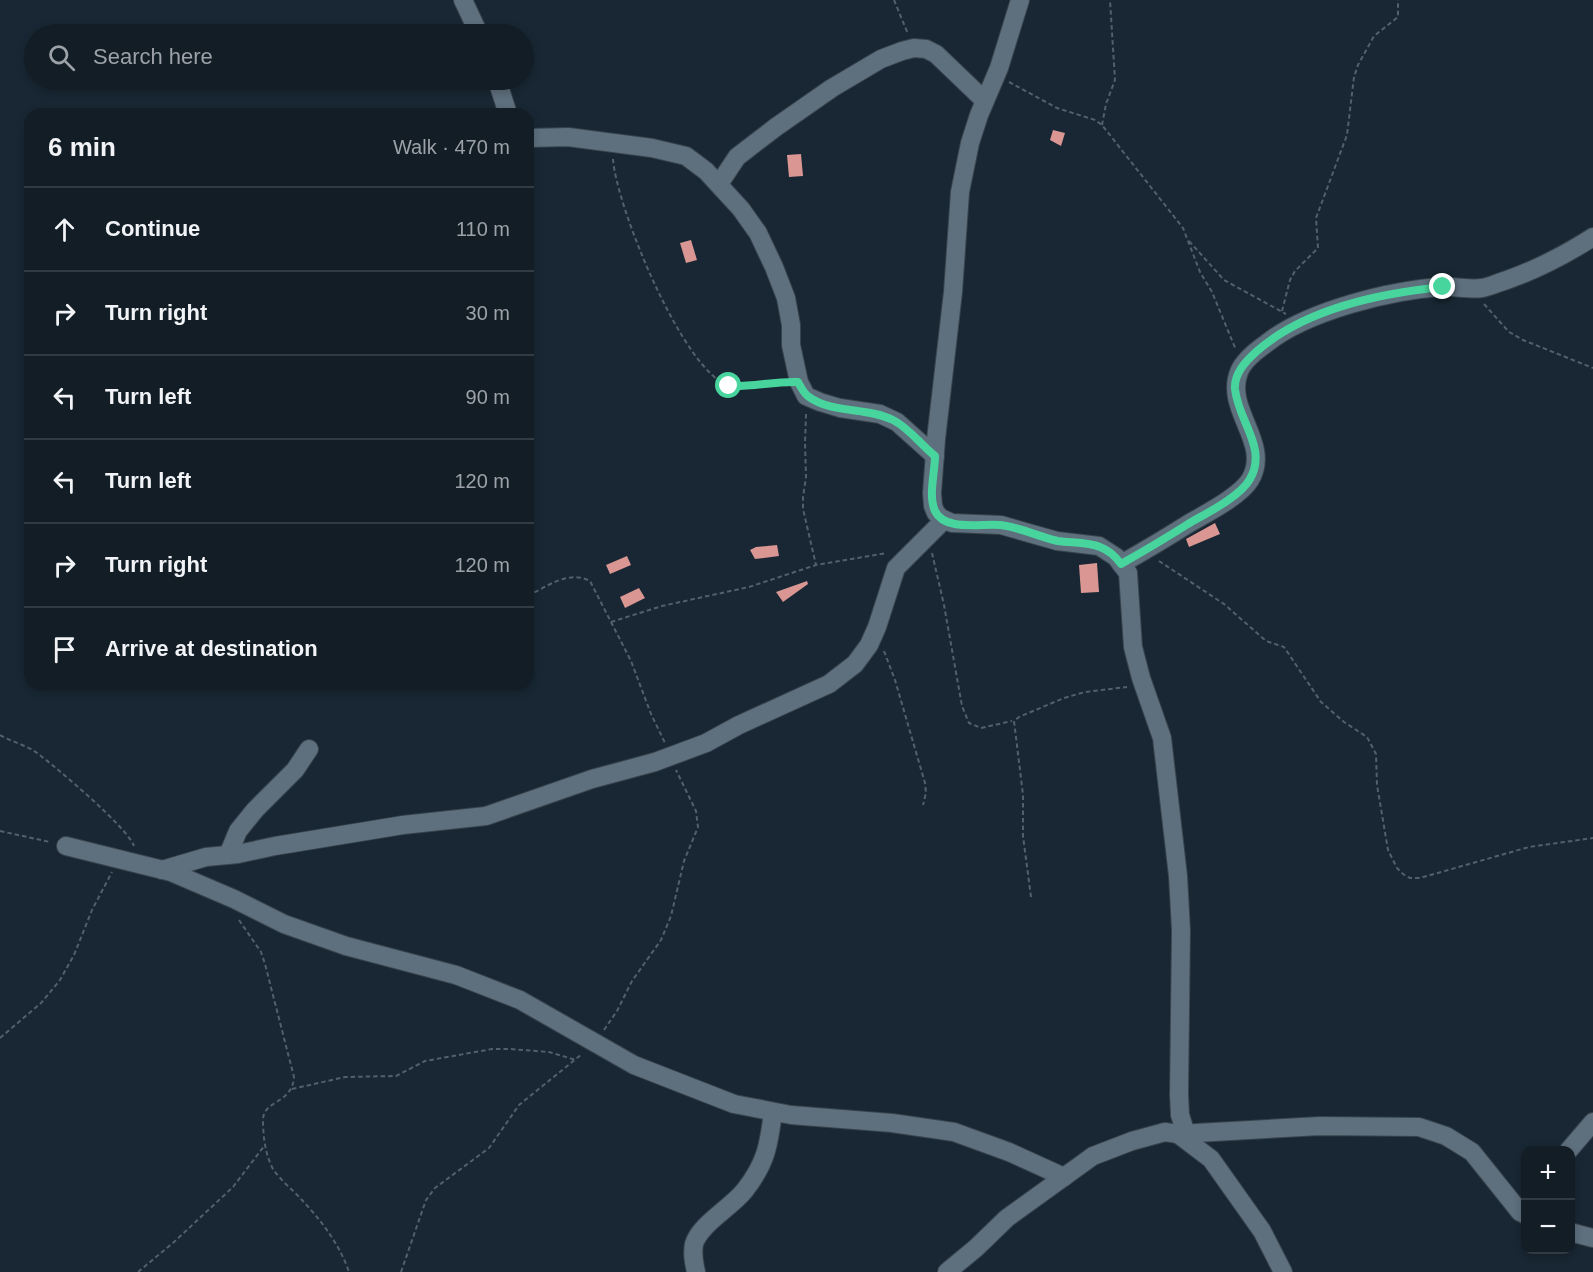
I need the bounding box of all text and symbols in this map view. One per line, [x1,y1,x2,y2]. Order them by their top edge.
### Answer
search box [24,24,534,90]
icon: search [45,41,78,74]
text: Search here [93,44,213,69]
text: 6 min [48,132,116,162]
text: Walk · 470 m [393,136,510,158]
icon: ahead [48,213,81,246]
text: Continue [105,216,200,241]
text: 110 m [456,218,510,240]
route end [1429,273,1455,299]
icon: right [48,297,81,330]
text: Turn right [105,300,207,325]
text: 30 m [466,302,510,324]
route start [715,372,741,398]
icon: left [48,381,81,414]
text: Turn left [105,384,191,409]
text: 90 m [466,386,510,408]
icon: left [48,465,81,498]
text: Turn left [105,468,191,493]
text: 120 m [454,470,510,492]
icon: right [48,549,81,582]
text: Turn right [105,552,207,577]
text: 120 m [454,554,510,576]
icon: arrive [48,633,81,666]
text: Arrive at destination [105,636,318,661]
map controls [1521,1146,1575,1254]
button: + [1521,1146,1575,1200]
button: − [1521,1200,1575,1254]

